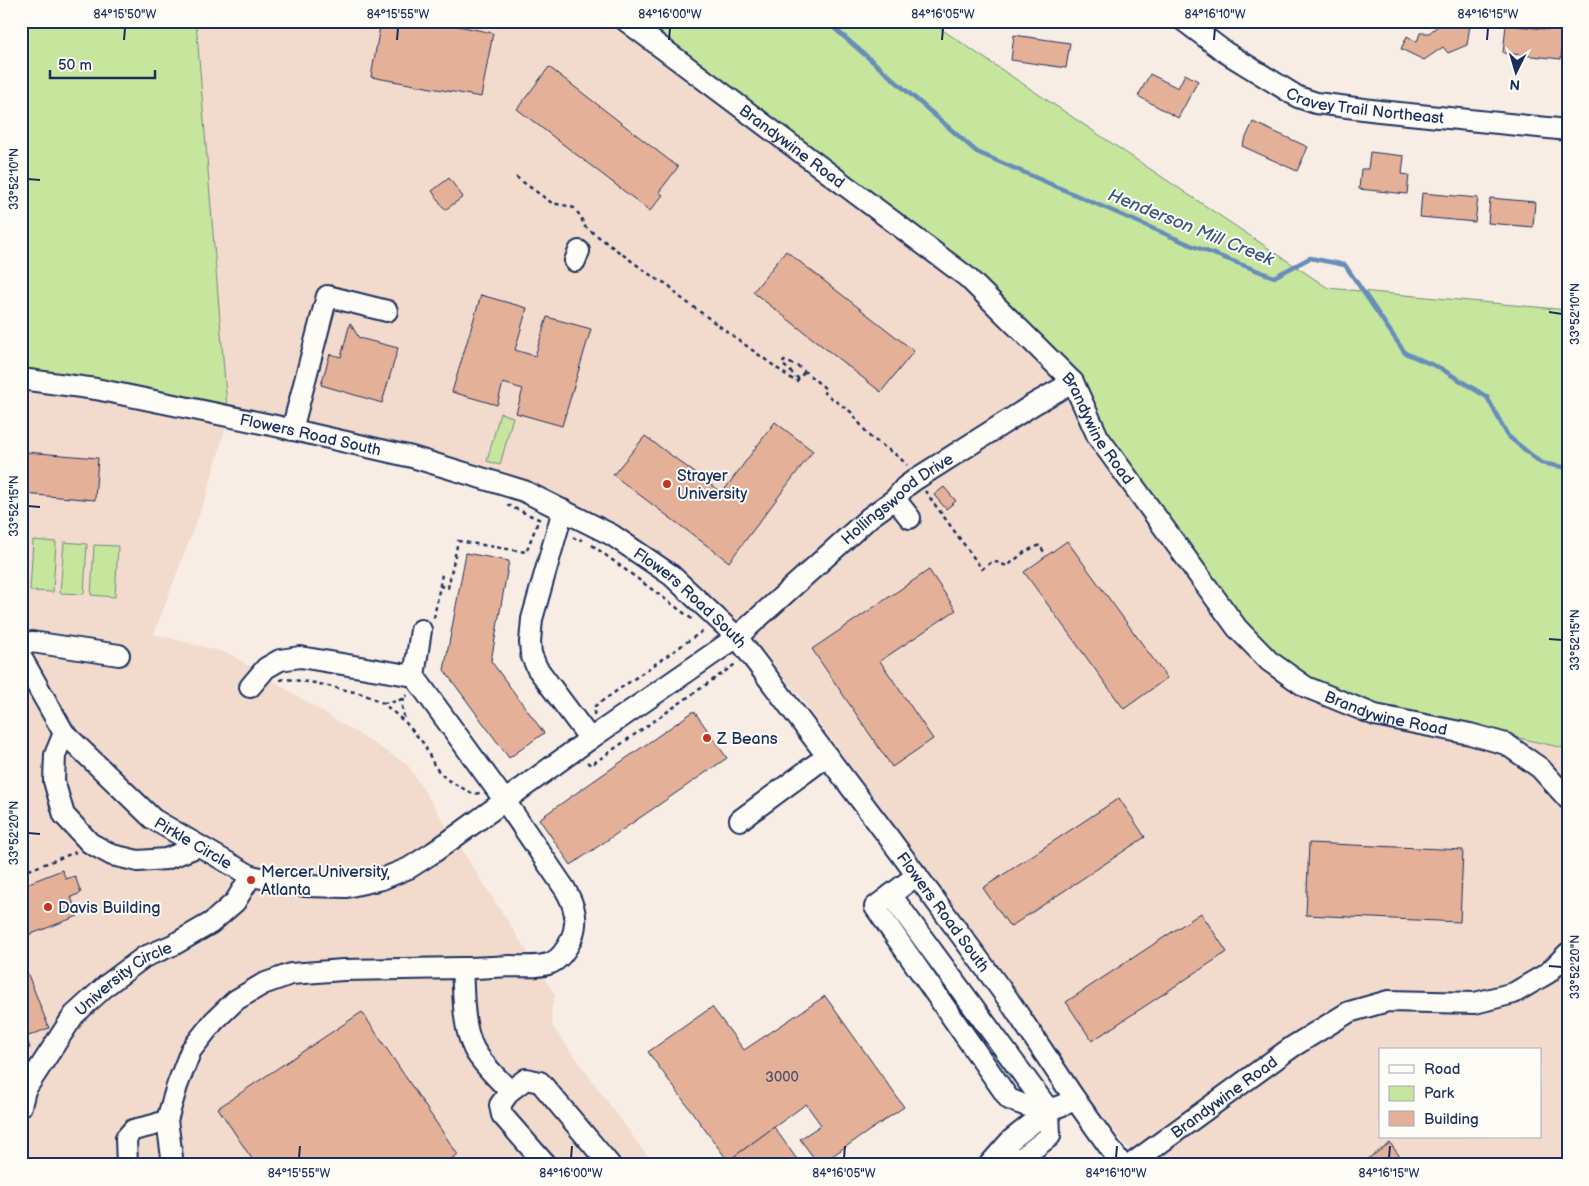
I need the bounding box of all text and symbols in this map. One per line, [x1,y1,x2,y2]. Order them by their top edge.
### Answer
text: 84°15'50"W [94,7,157,22]
text: 84°15'55"W [367,7,429,22]
text: 84°16'00"W [638,7,702,22]
text: 84°16'05"W [911,7,975,22]
text: 84°16'10"W [1184,7,1246,22]
text: 84°16'15"W [1458,7,1519,22]
scale bar [50,48,155,80]
north arrow [1492,48,1542,98]
text: 50 m [58,56,92,75]
text: N [1509,76,1521,93]
street label: Cravey Trail Northeast [1282,84,1445,128]
street label: Brandywine Road [735,101,848,193]
text: 33°52'10"N [7,148,22,210]
water label: Henderson Mill Creek [1105,185,1278,271]
text: 33°52'10"N [1568,283,1583,345]
street label: Brandywine Road [1057,368,1137,488]
street label: Flowers Road South [238,411,383,461]
street label: Hollingswood Drive [838,450,958,549]
place label: Strayer University [677,467,748,504]
text: 33°52'15"N [7,475,22,537]
marker: Strayer University [661,478,673,490]
street label: Flowers Road South [629,544,750,652]
text: 33°52'15"N [1568,609,1583,671]
street label: Brandywine Road [1321,688,1449,740]
place label: Z Beans [716,730,778,749]
marker: Z Beans [701,732,713,744]
text: 33°52'20"N [7,801,22,865]
street label: Pirkle Circle [150,814,236,874]
street label: Flowers Road South [892,849,993,976]
place label: Mercer University, Atlanta [261,863,390,900]
marker: Mercer University, Atlanta [245,874,257,886]
place label: Davis Building [58,899,160,918]
marker: Davis Building [42,901,54,913]
text: 33°52'20"N [1568,935,1583,999]
street label: University Circle [72,938,175,1020]
legend [1379,1048,1542,1138]
street label: Brandywine Road [1168,1053,1282,1143]
text: Road [1424,1060,1460,1079]
house number: 3000 [765,1069,799,1086]
text: Park [1424,1084,1455,1103]
text: Building [1424,1110,1479,1129]
text: 84°15'55"W [268,1166,330,1181]
text: 84°16'00"W [539,1166,603,1181]
text: 84°16'05"W [812,1166,876,1181]
text: 84°16'10"W [1085,1166,1147,1181]
text: 84°16'15"W [1359,1166,1420,1181]

